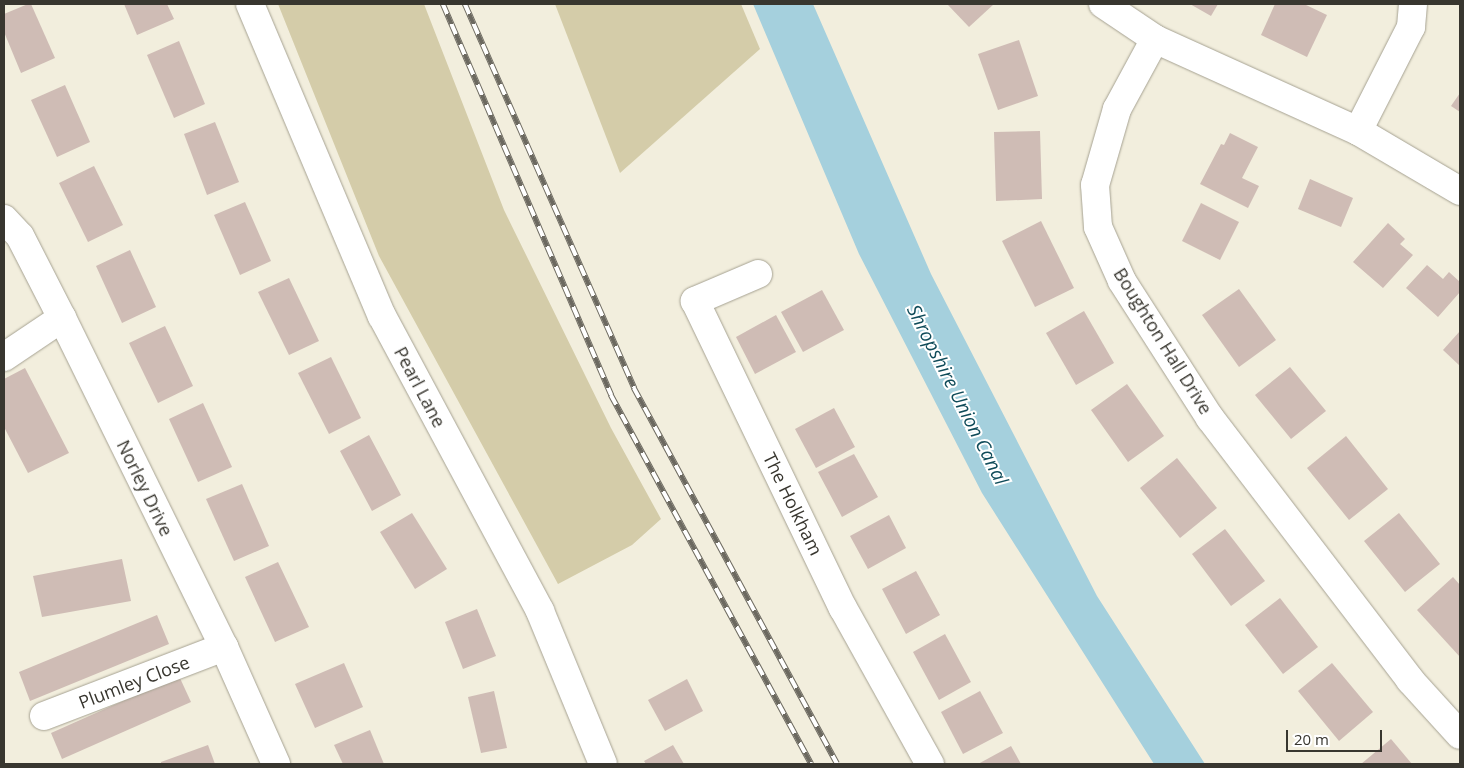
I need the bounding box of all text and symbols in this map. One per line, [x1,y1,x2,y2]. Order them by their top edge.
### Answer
street label: Boughton Hall Drive [1109,264,1217,418]
water label: Shropshire Union Canal [902,301,1012,489]
street label: Pearl Lane [390,343,450,431]
street label: Norley Drive [112,436,178,540]
street label: The Holkham [759,449,827,559]
street label: Plumley Close [76,651,192,713]
scale bar [1289,720,1385,752]
text: 20 m [1294,729,1329,749]

